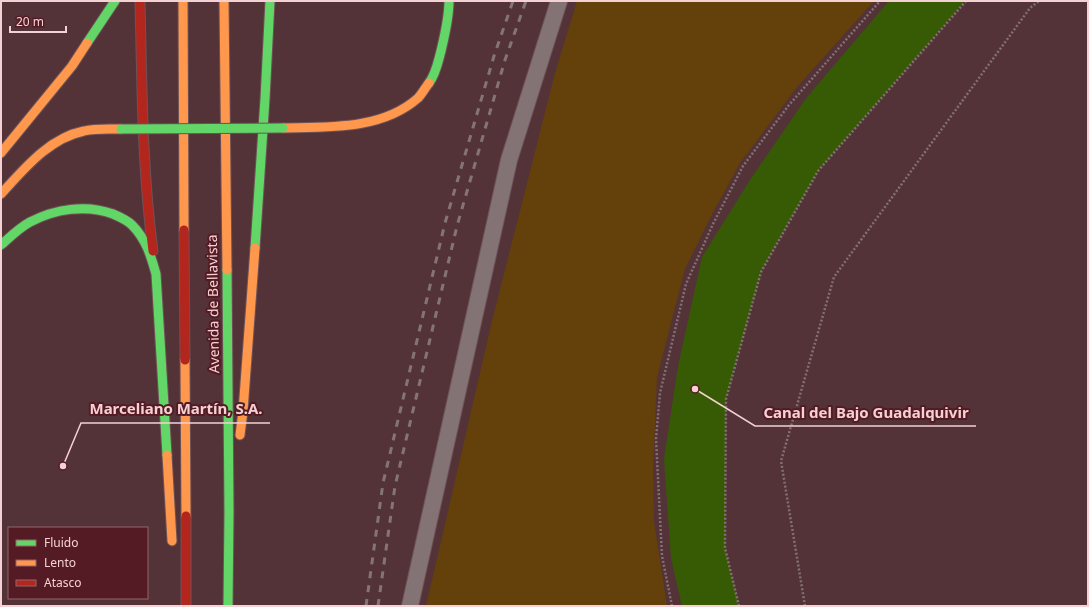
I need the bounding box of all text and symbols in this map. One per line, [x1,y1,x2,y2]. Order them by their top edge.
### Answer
scale bar [10,8,66,34]
text: 20 m [16,13,44,30]
street label: Avenida de Bellavista [202,234,223,374]
callout: Marceliano Martín, S.A. [81,396,270,423]
text: Marceliano Martín, S.A. [89,398,263,418]
callout: Canal del Bajo Guadalquivir [755,399,976,426]
text: Canal del Bajo Guadalquivir [763,402,969,422]
legend [8,527,148,599]
text: Fluido [44,534,78,551]
text: Lento [44,554,76,571]
text: Atasco [44,574,82,591]

